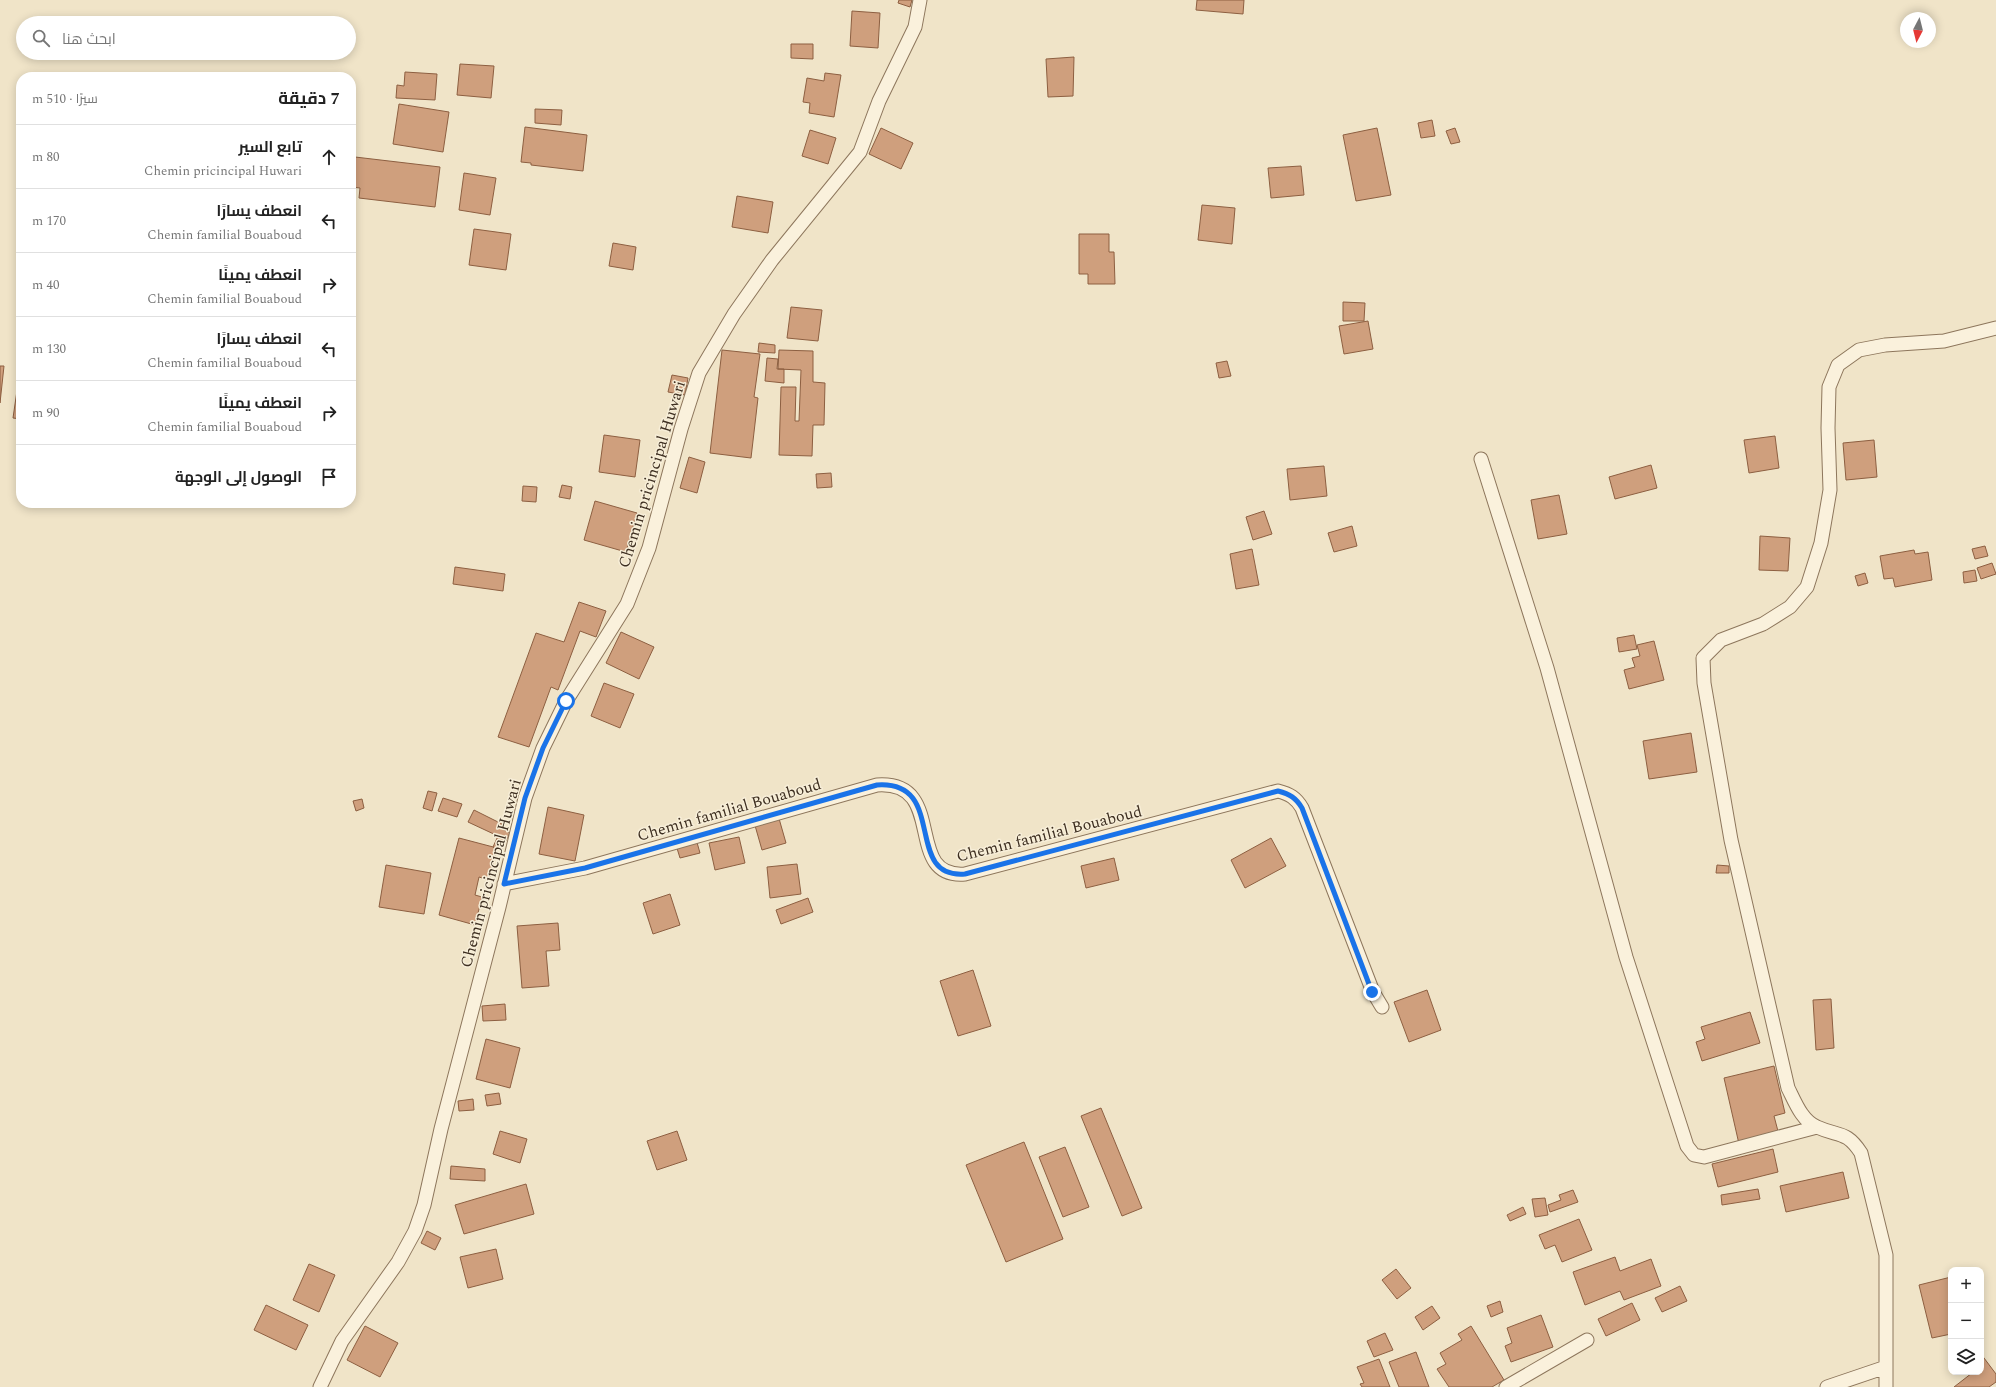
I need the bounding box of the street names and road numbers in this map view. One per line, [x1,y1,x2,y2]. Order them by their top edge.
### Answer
street label: Chemin pricincipal Huwari [612,378,692,571]
street label: Chemin familial Bouaboud [634,772,824,848]
street label: Chemin pricincipal Huwari [454,776,528,970]
street label: Chemin familial Bouaboud [954,799,1145,869]

